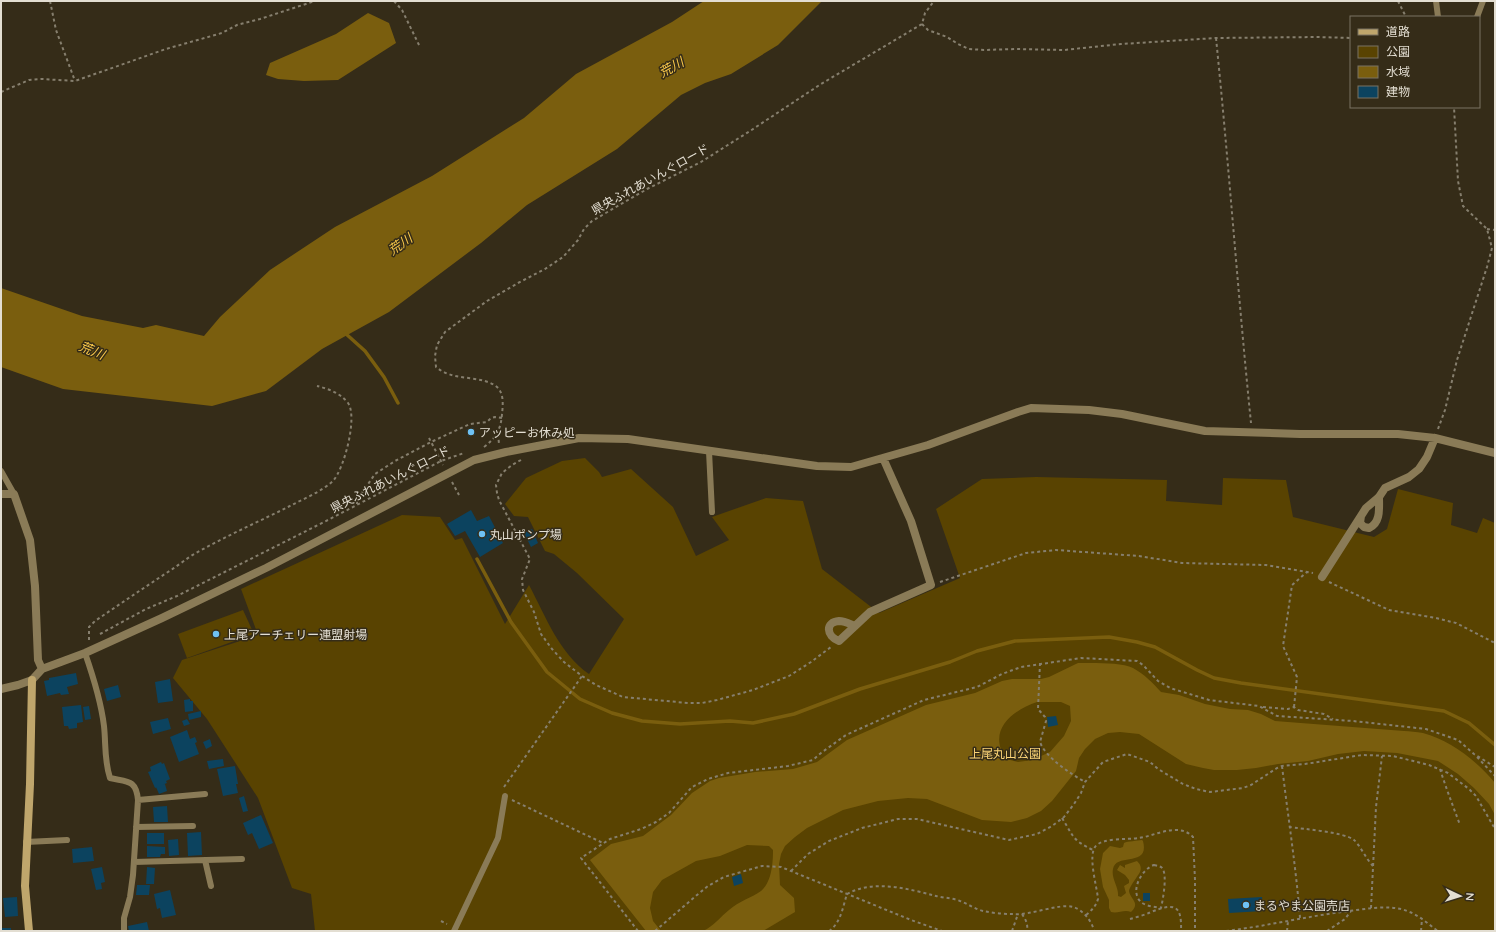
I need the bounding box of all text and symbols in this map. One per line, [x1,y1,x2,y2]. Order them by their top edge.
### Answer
legend [1350,16,1480,108]
text: 道路 [1386,24,1410,39]
text: 公園 [1386,44,1410,59]
water label: 荒川 [656,53,688,80]
text: 水域 [1386,64,1410,79]
text: 建物 [1386,84,1410,99]
street label: 県央ふれあいんぐロード [589,140,711,218]
water label: 荒川 [385,229,417,258]
water label: 荒川 [77,338,109,363]
place label: アッピーお休み処 [479,425,575,440]
marker: アッピーお休み処 [466,427,476,437]
street label: 県央ふれあいんぐロード [328,442,452,516]
place label: 丸山ポンプ場 [490,527,562,542]
marker: 丸山ポンプ場 [477,529,487,539]
place label: 上尾アーチェリー連盟射場 [224,627,367,642]
marker: 上尾アーチェリー連盟射場 [211,629,221,639]
park label: 上尾丸山公園 [969,746,1041,761]
north arrow [1440,876,1480,916]
text: N [1463,892,1477,901]
place label: まるやま公園売店 [1254,898,1350,913]
marker: まるやま公園売店 [1241,900,1251,910]

